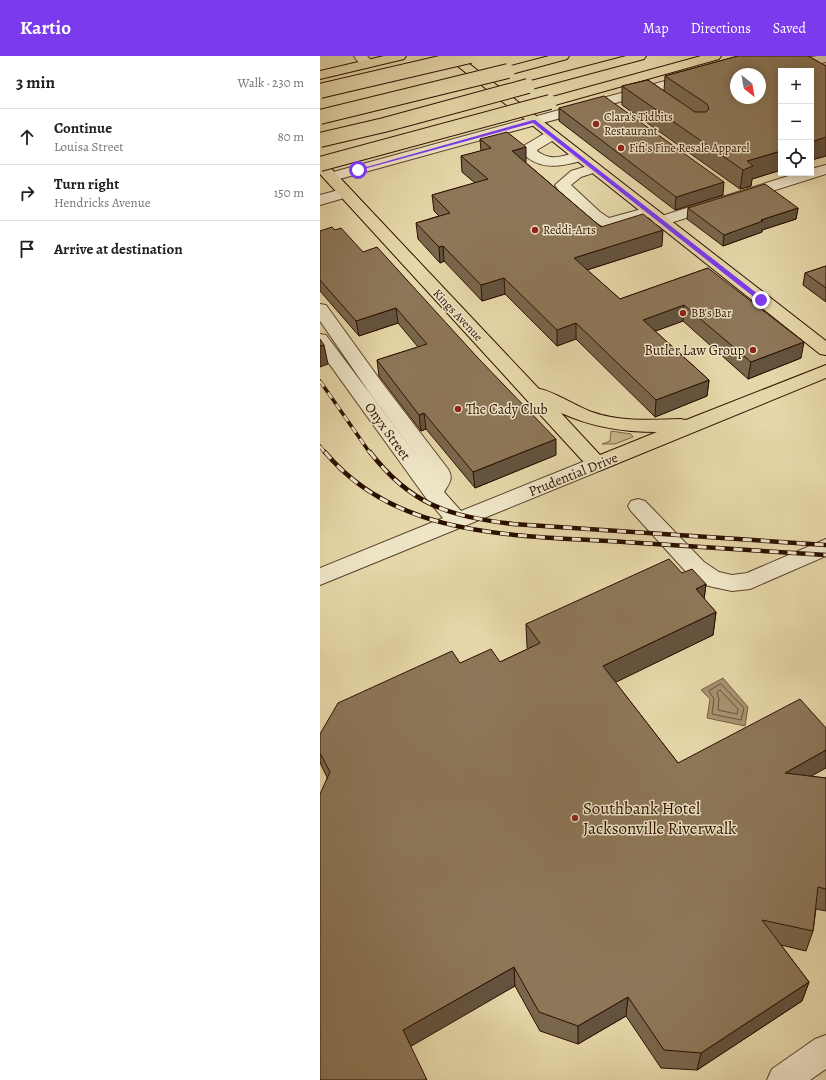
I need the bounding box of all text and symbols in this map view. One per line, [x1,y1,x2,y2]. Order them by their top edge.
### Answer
text: Kartio [20,15,71,41]
text: Map [643,19,669,38]
text: Directions [691,19,751,38]
text: Saved [773,19,806,38]
north arrow [730,68,766,104]
map controls [778,68,814,176]
button: + [778,68,814,104]
text: 3 min [16,71,55,94]
text: Walk · 230 m [238,74,304,91]
button: − [778,104,814,140]
place label: Clara's Tidbits Restaurant [604,109,673,139]
text: Continue [54,118,112,138]
marker: Clara's Tidbits Restaurant [591,119,601,129]
icon: ahead [16,126,38,148]
text: 80 m [277,128,304,145]
text: Louisa Street [54,138,124,155]
place label: Fifi's Fine Resale Apparel [629,140,750,156]
button: locate [778,140,814,176]
marker: Fifi's Fine Resale Apparel [616,143,626,153]
route start [349,161,367,179]
text: Turn right [54,174,119,194]
icon: right [16,182,38,204]
text: 150 m [274,184,304,201]
text: Hendricks Avenue [54,194,151,211]
place label: Reddi-Arts [543,222,596,238]
marker: Reddi-Arts [530,225,540,235]
icon: arrive [16,238,38,260]
text: Arrive at destination [54,239,183,259]
street label: Kings Avenue [429,285,487,345]
route end [752,291,770,309]
place label: BB's Bar [691,305,732,321]
marker: BB's Bar [678,308,688,318]
place label: Butler Law Group [644,341,745,360]
marker: Butler Law Group [748,345,758,355]
street label: Onyx Street [360,399,415,464]
place label: The Cady Club [466,400,548,419]
marker: The Cady Club [453,404,463,414]
street label: Prudential Drive [526,448,621,501]
place label: Southbank Hotel Jacksonville Riverwalk [583,797,737,840]
marker: Southbank Hotel Jacksonville Riverwalk [570,813,580,823]

